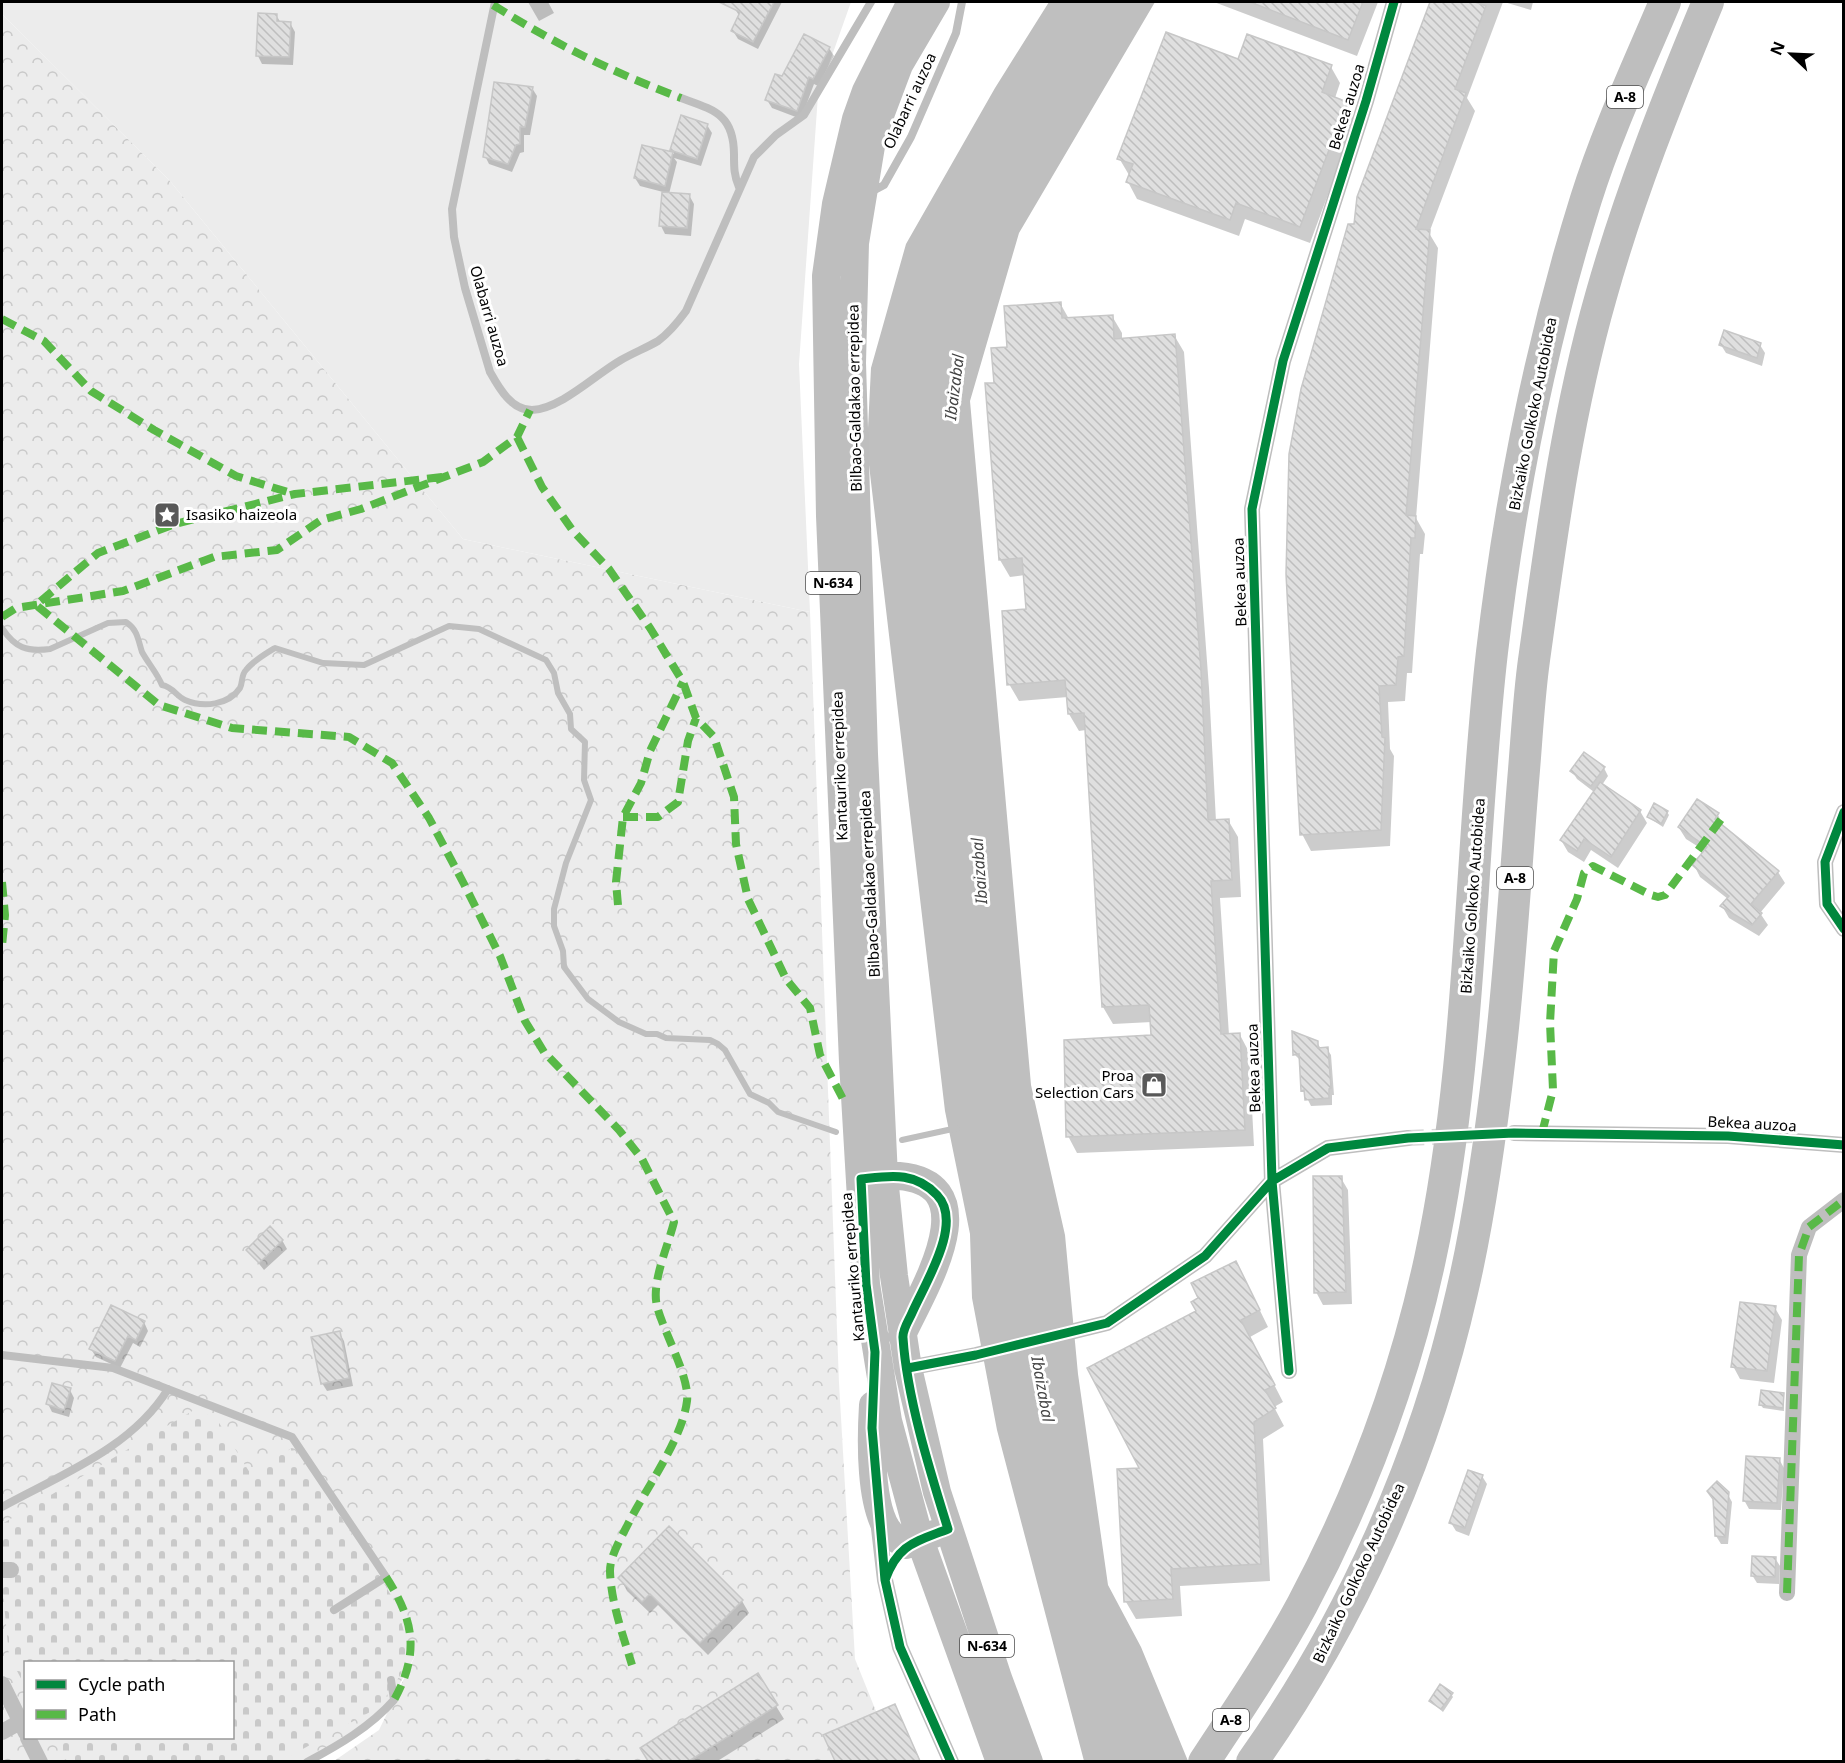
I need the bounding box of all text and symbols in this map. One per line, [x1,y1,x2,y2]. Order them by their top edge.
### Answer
north arrow [1761,24,1821,84]
text: N [1765,38,1790,58]
street label: Olabarri auzoa [878,49,940,152]
street label: Bekea auzoa [1323,61,1369,152]
road number: A-8 [1607,86,1643,108]
street label: Olabarri auzoa [466,263,514,368]
street label: Bilbao-Galdakao errepidea [842,304,866,492]
street label: Bizkaiko Golkoko Autobidea [1503,315,1561,512]
water label: Ibaizabal [939,352,969,422]
place icon: Isasiko haizeola [152,500,182,530]
place label: Isasiko haizeola [186,504,297,524]
street label: Bekea auzoa [1227,537,1251,627]
road number: N-634 [806,572,860,594]
street label: Kantauriko errepidea [826,691,852,841]
street label: Bilbao-Galdakao errepidea [854,790,884,978]
street label: Bizkaiko Golkoko Autobidea [1455,797,1489,995]
water label: Ibaizabal [966,836,992,906]
road number: A-8 [1497,867,1533,889]
street label: Bekea auzoa [1241,1023,1265,1113]
place label: Proa Selection Cars [1035,1065,1134,1102]
shop icon: Proa Selection Cars [1139,1070,1169,1100]
street label: Bekea auzoa [1707,1111,1797,1135]
street label: Kantauriko errepidea [836,1192,868,1342]
water label: Ibaizabal [1026,1353,1060,1424]
street label: Bizkaiko Golkoko Autobidea [1308,1479,1409,1666]
road number: N-634 [960,1635,1014,1657]
legend [24,1661,234,1739]
text: Cycle path [78,1672,165,1696]
text: Path [78,1702,117,1726]
road number: A-8 [1213,1709,1249,1731]

